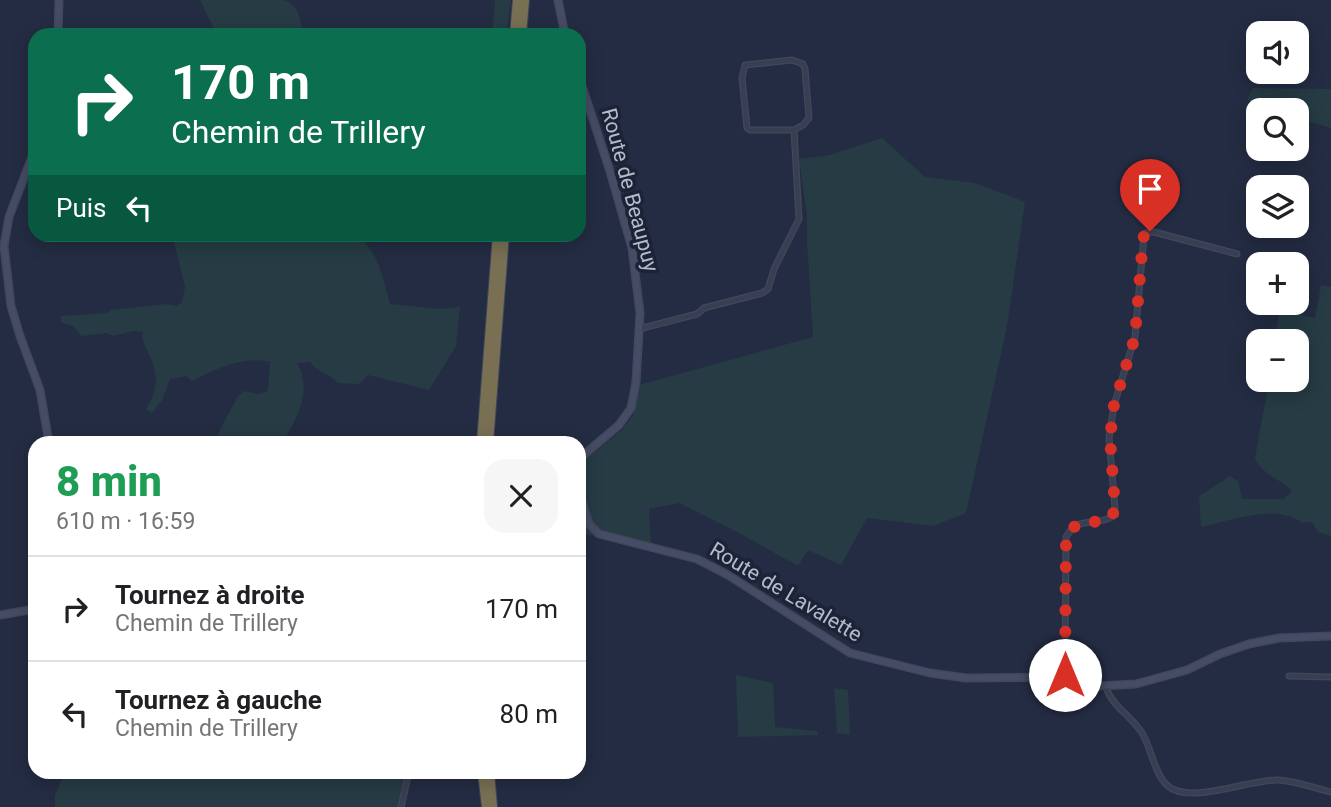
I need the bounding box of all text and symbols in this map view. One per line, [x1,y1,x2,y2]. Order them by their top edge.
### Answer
map controls [1246,21,1309,392]
button: sound [1246,21,1309,84]
text: 170 m [171,54,310,111]
icon: right [56,56,147,147]
button: search [1246,98,1309,161]
street label: Route de Beaupuy [597,106,663,275]
text: Chemin de Trillery [171,113,426,151]
pin [1120,159,1180,231]
icon: arrive [1131,170,1169,208]
button: layers [1246,175,1309,238]
icon: left [120,189,158,227]
text: Puis [56,193,106,223]
button: + [1246,252,1309,315]
button: − [1246,329,1309,392]
text: 8 min [56,457,162,506]
button: close [484,459,558,533]
text: 610 m · 16:59 [56,508,195,535]
street label: Route de Lavalette [706,537,866,647]
text: Tournez à droite [115,580,305,610]
icon: right [56,590,94,628]
text: 170 m [485,594,558,624]
text: Chemin de Trillery [115,610,298,637]
position arrow [1028,638,1102,712]
text: Tournez à gauche [115,685,322,715]
icon: left [56,695,94,733]
text: 80 m [500,699,558,729]
text: Chemin de Trillery [115,715,298,742]

